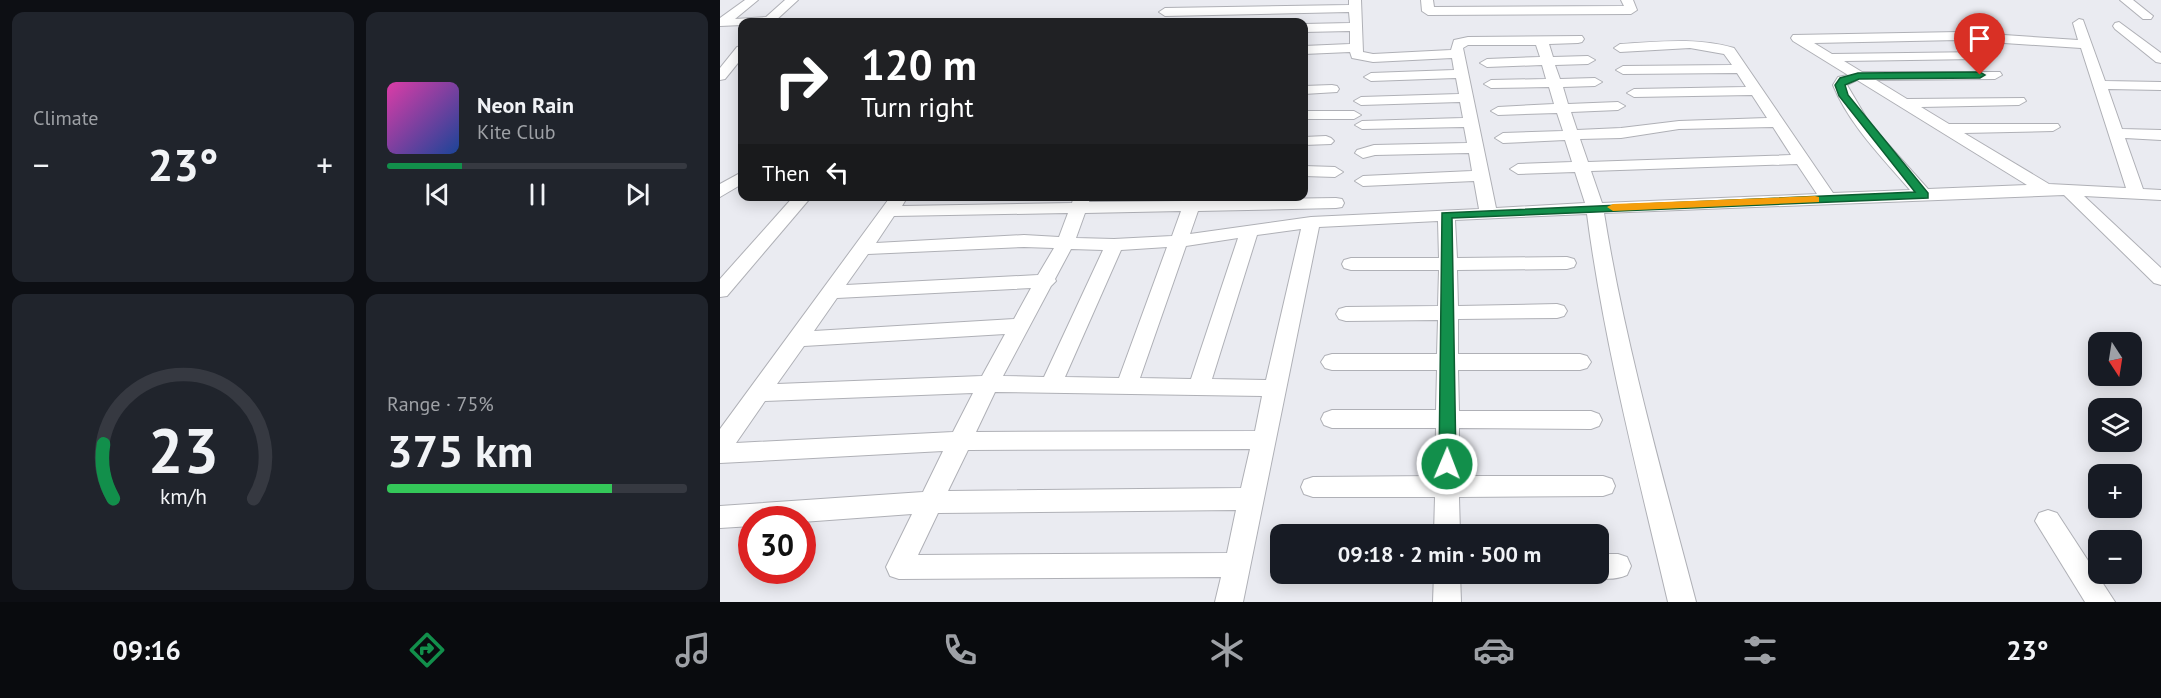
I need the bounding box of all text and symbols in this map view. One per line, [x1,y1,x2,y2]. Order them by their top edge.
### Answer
pin [1954,13,2005,75]
icon: arrive [1963,22,1996,55]
text: 120 m [861,37,977,92]
icon: right [762,42,840,120]
text: Turn right [861,90,974,124]
text: Neon Rain [477,91,574,119]
text: Climate [33,105,99,131]
text: Kite Club [477,119,555,145]
text: 23° [148,135,218,193]
text: − [33,143,50,186]
text: + [316,143,333,186]
icon: left [821,156,854,189]
text: Then [762,159,809,187]
icon: previous [421,178,454,211]
icon: pause [521,178,554,211]
icon: next [621,178,654,211]
north arrow [2088,332,2142,386]
map controls [2088,332,2142,584]
text: Range · 75% [387,391,494,417]
button: layers [2088,398,2142,452]
text: 23 [148,409,218,490]
text: 375 km [387,421,533,479]
position arrow [1415,432,1479,496]
button: + [2088,464,2142,518]
text: km/h [159,482,206,510]
speed limit sign: 30 [738,506,816,584]
button: − [2088,530,2142,584]
text: 09:18 · 2 min · 500 m [1338,540,1541,568]
icon: directions [406,629,448,671]
icon: music [672,629,714,671]
icon: phone [939,629,981,671]
icon: climate [1206,629,1248,671]
icon: car [1473,629,1515,671]
icon: filters [1739,629,1781,671]
text: 09:16 [112,633,181,667]
text: 23° [2006,633,2049,667]

